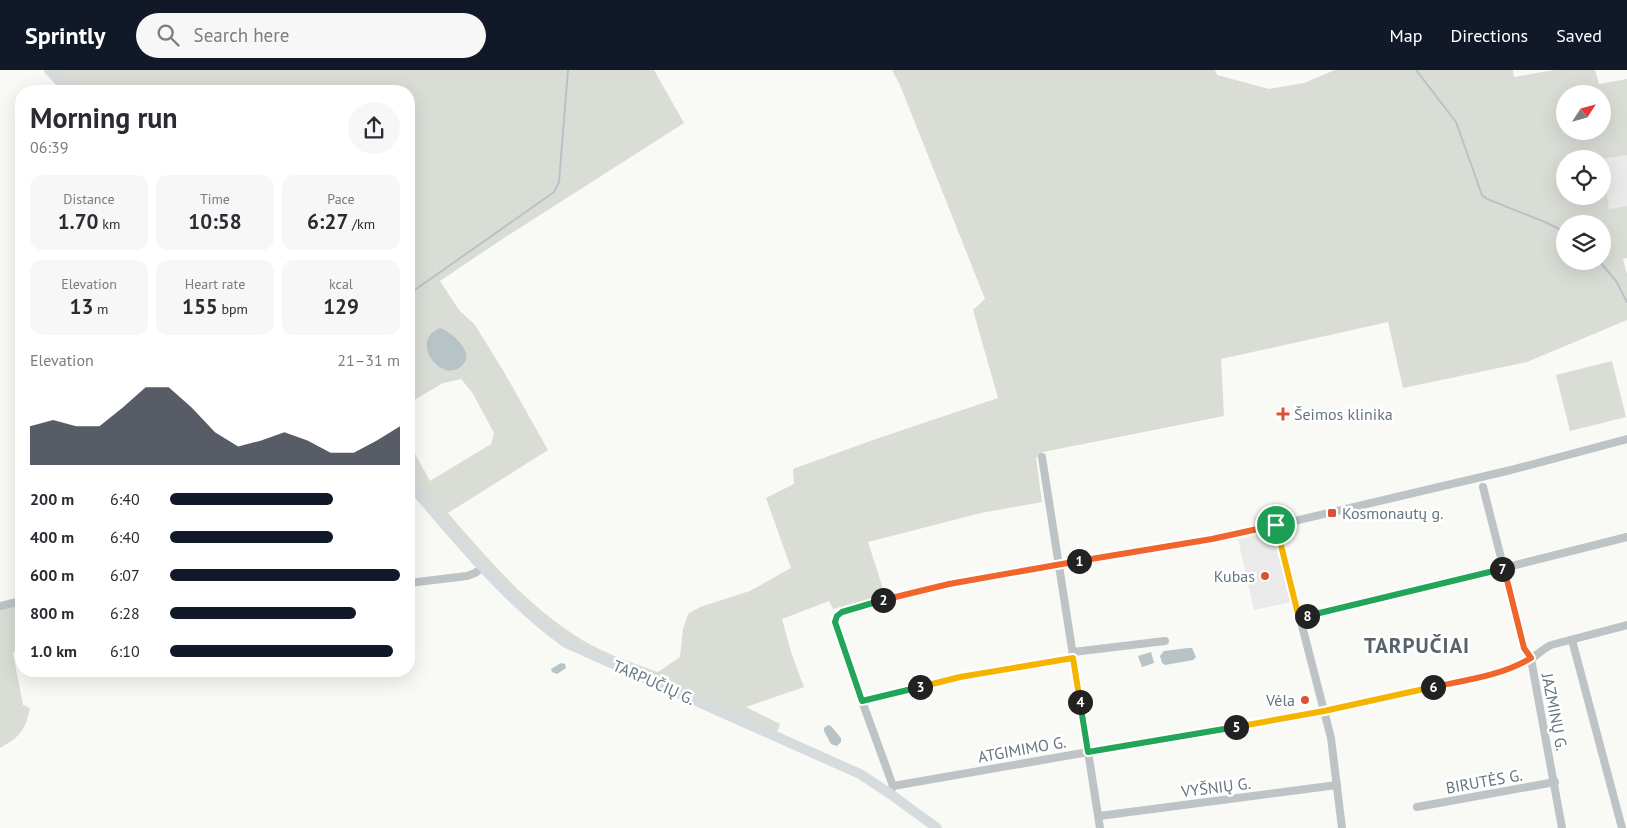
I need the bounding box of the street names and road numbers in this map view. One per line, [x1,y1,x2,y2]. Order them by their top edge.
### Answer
street label: TARPUČIŲ G. [610,655,698,709]
street label: JAZMINŲ G. [1538,671,1572,752]
street label: ATGIMIMO G. [976,731,1068,767]
street label: BIRUTĖS G. [1444,764,1524,798]
street label: VYŠNIŲ G. [1179,773,1252,801]

